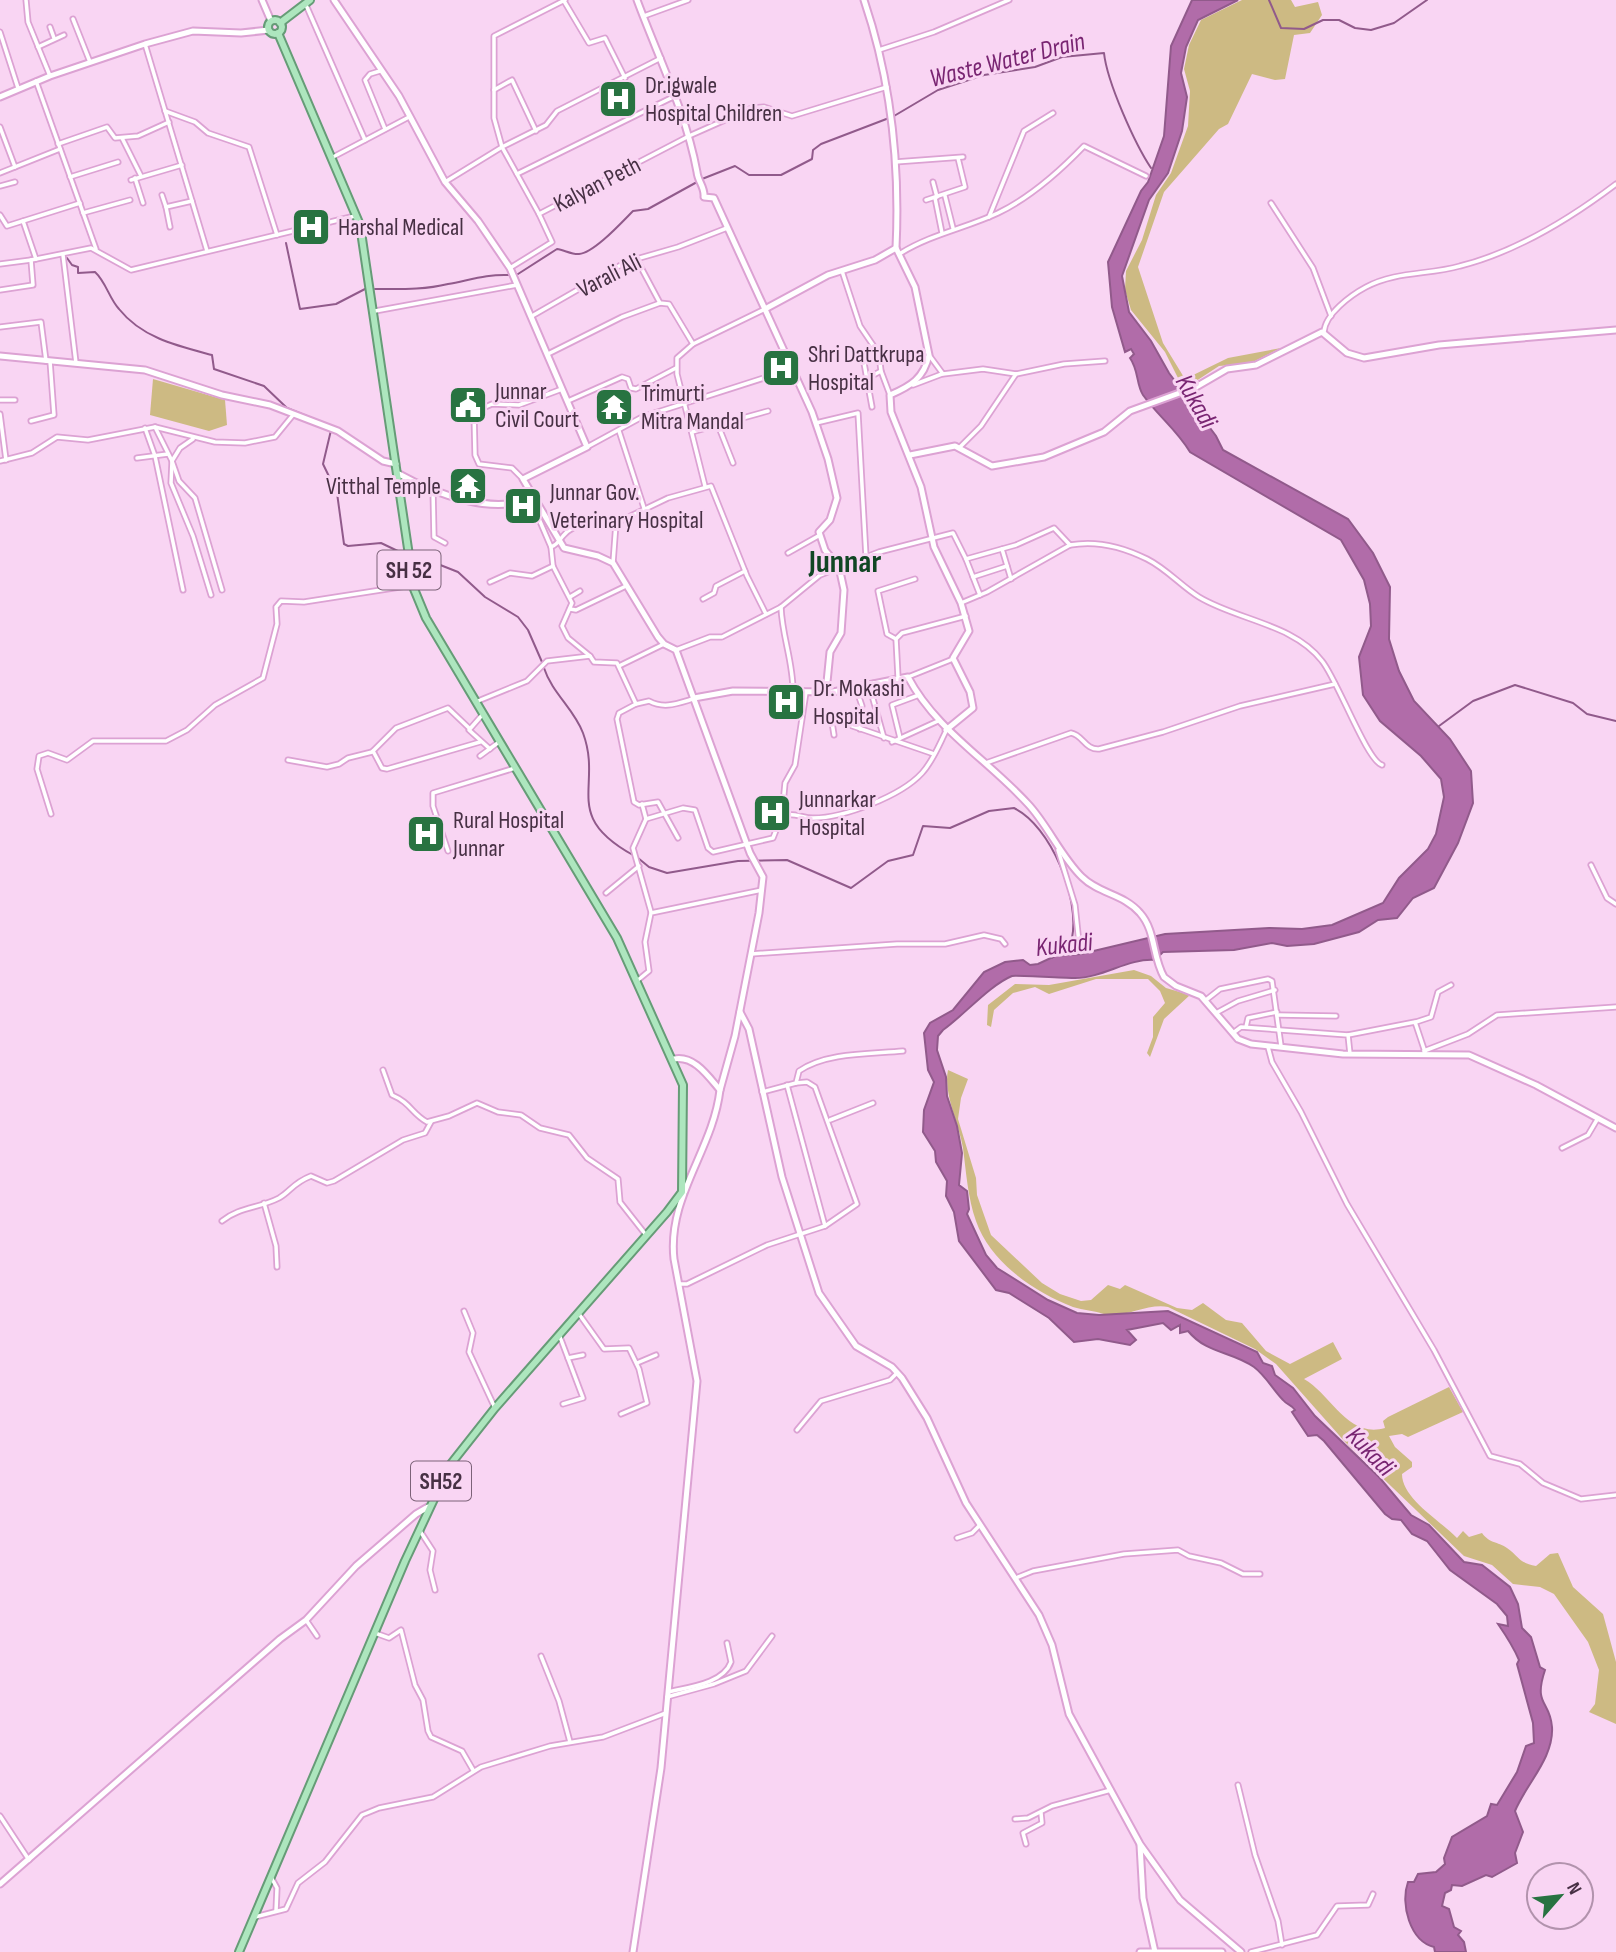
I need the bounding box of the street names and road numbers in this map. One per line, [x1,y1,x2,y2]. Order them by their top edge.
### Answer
street label: Kalyan Peth [549,150,646,219]
street label: Varali Ali [572,247,646,304]
road number: SH 52 [378,550,440,590]
road number: SH52 [411,1462,471,1500]

